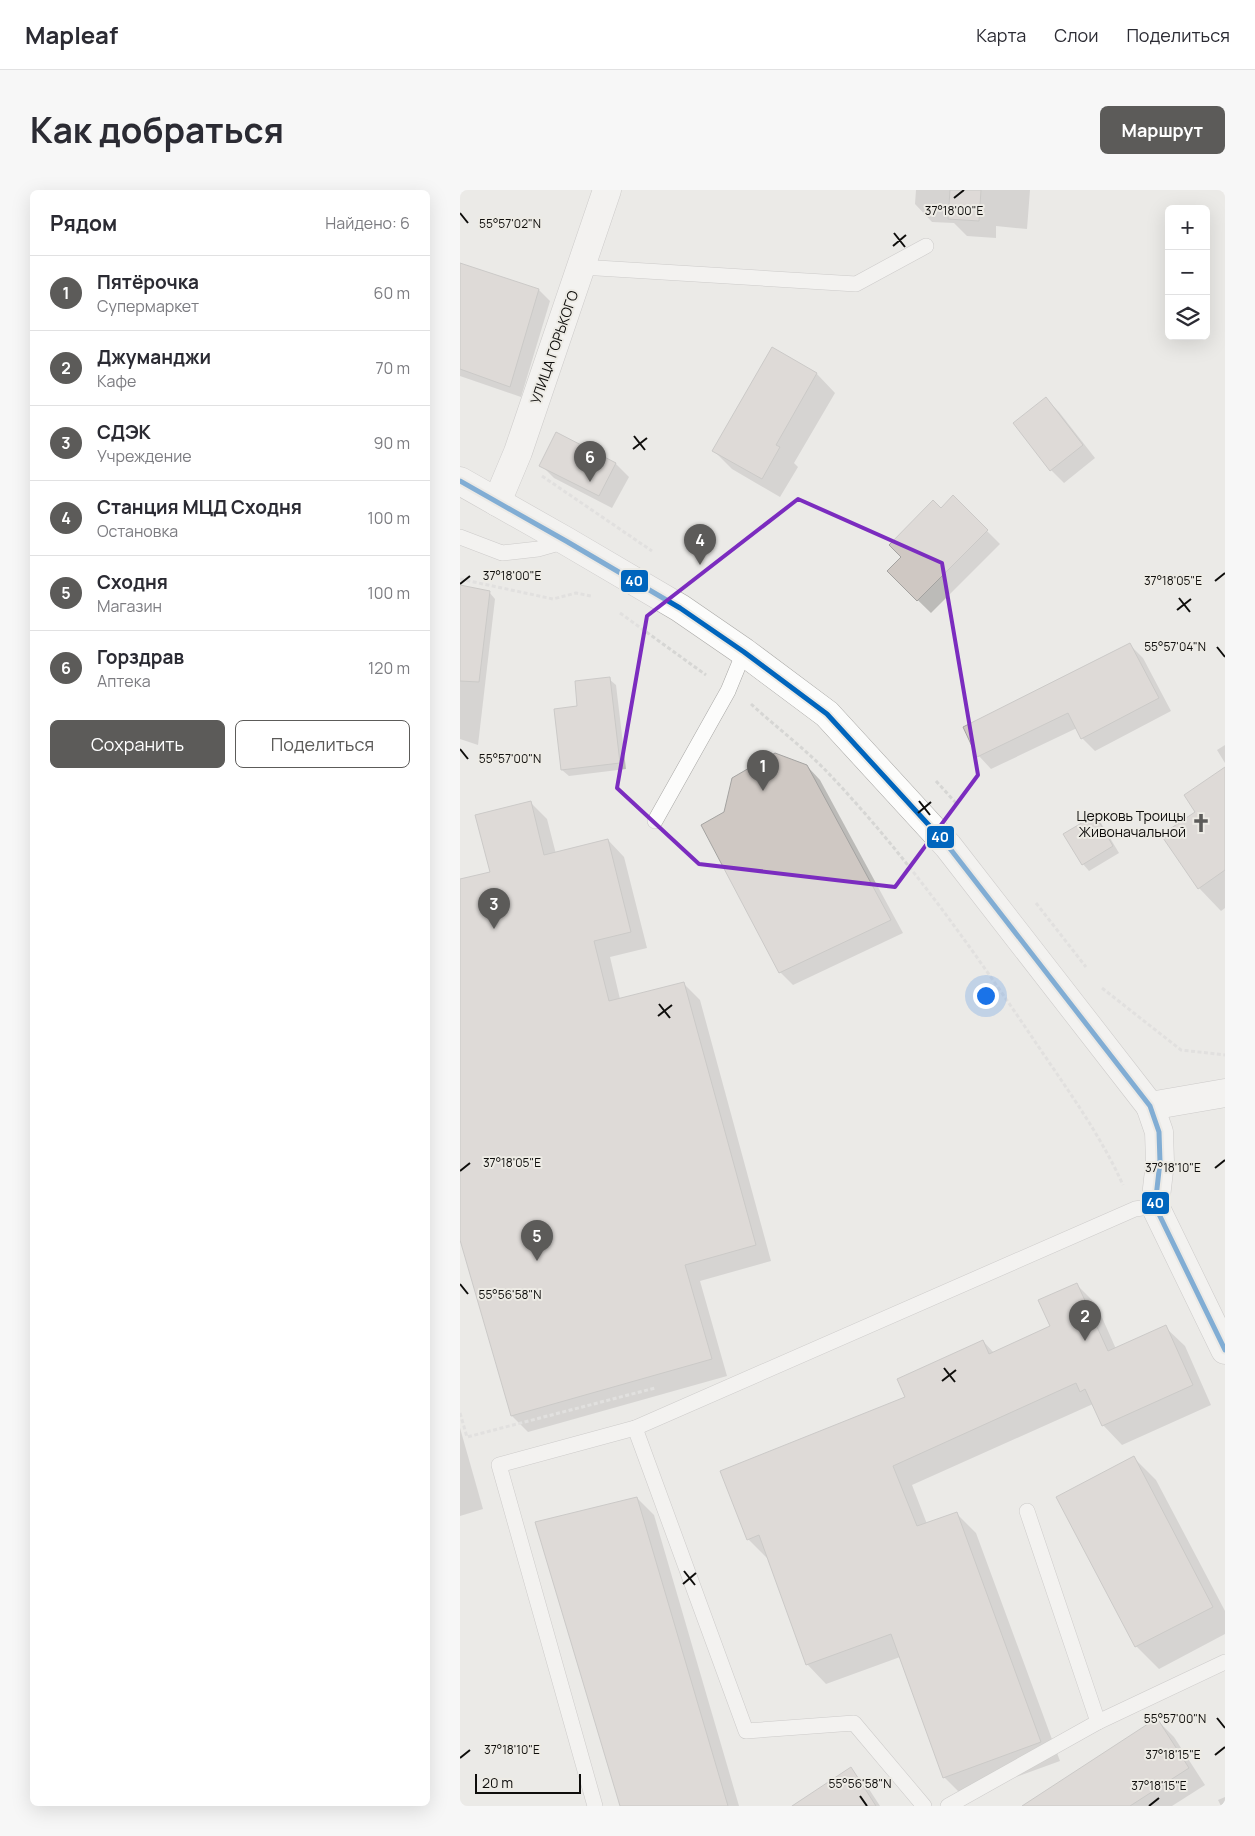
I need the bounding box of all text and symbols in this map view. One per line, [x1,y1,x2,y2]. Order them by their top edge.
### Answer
text: Mapleaf [25,18,118,51]
text: Карта [976,23,1026,47]
text: Слои [1054,23,1098,47]
text: Поделиться [1126,23,1230,47]
text: Как добраться [30,106,284,154]
button: Маршрут [1100,106,1225,154]
text: 37°18'00"E [925,202,983,219]
map controls [1165,205,1210,340]
button: + [1165,205,1210,250]
text: Рядом [50,209,117,237]
text: Найдено: 6 [325,212,410,234]
text: 55°57'02"N [479,215,541,232]
button: − [1165,250,1210,295]
text: Пятёрочка [97,269,199,295]
text: 1 [62,282,70,304]
text: 60 m [374,282,410,304]
street label: УЛИЦА ГОРЬКОГО [526,288,582,406]
text: Супермаркет [97,295,199,317]
button: layers [1165,295,1210,340]
text: Джуманджи [97,344,211,370]
text: 2 [61,357,71,379]
text: 70 m [375,357,410,379]
text: Кафе [97,370,136,392]
text: СДЭК [97,419,151,445]
text: 3 [61,432,71,454]
text: 90 m [374,432,410,454]
pin: 6 [574,441,606,482]
text: Учреждение [97,445,192,467]
text: Станция МЦД Сходня [97,494,302,520]
text: 4 [61,507,71,529]
text: 100 m [367,507,410,529]
text: Остановка [97,520,178,542]
pin: 4 [684,524,716,565]
text: 37°18'00"E [483,567,541,584]
text: Сходня [97,569,168,595]
line badge: 40 [620,569,649,593]
text: 40 [625,571,643,590]
text: 37°18'05"E [1144,572,1202,589]
text: 5 [61,582,71,604]
text: 100 m [367,582,410,604]
text: Магазин [97,595,162,617]
text: 55°57'04"N [1144,638,1206,655]
text: Горздрав [97,644,184,670]
text: 6 [61,657,71,679]
text: 120 m [368,657,410,679]
text: Аптека [97,670,151,692]
button: Сохранить [50,720,225,768]
button: Поделиться [235,720,410,768]
text: 55°57'00"N [479,750,541,767]
pin: 1 [747,750,779,791]
place label: Церковь Троицы Живоначальной [1076,806,1186,841]
church icon: Церковь Троицы Живоначальной [1190,812,1212,834]
line badge: 40 [926,825,955,849]
text: 40 [931,827,949,846]
pin: 3 [478,888,510,929]
your location [973,983,999,1009]
text: 37°18'05"E [483,1154,541,1171]
text: 37°18'10"E [1145,1159,1201,1176]
line badge: 40 [1141,1191,1170,1215]
text: 40 [1146,1193,1164,1212]
pin: 5 [521,1220,553,1261]
text: 55°56'58"N [478,1286,542,1303]
pin: 2 [1069,1300,1101,1341]
text: 55°57'00"N [1144,1710,1206,1727]
text: 37°18'10"E [484,1741,540,1758]
text: 37°18'15"E [1145,1746,1201,1763]
scale bar [475,1771,581,1794]
text: 20 m [482,1773,513,1792]
text: 55°56'58"N [828,1775,892,1792]
text: 37°18'15"E [1131,1777,1187,1794]

